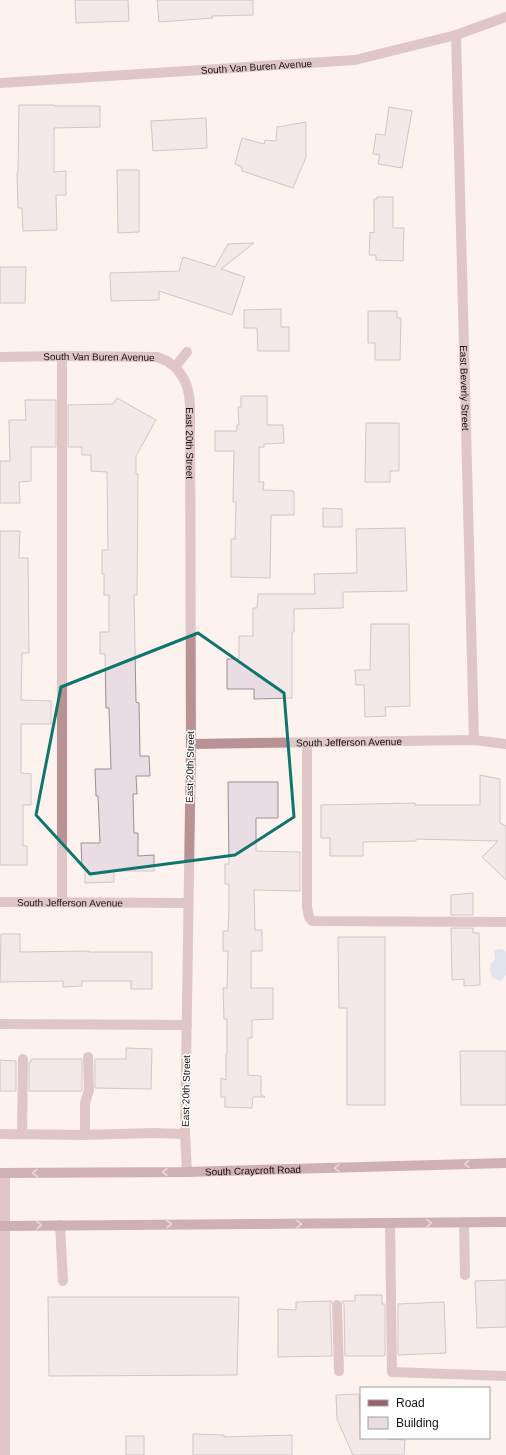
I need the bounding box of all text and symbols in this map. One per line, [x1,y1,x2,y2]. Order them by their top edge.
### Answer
street label: South Van Buren Avenue [200,57,313,75]
street label: East Beverly Street [458,345,472,431]
street label: South Van Buren Avenue [43,350,155,362]
street label: East 20th Street [185,407,196,479]
street label: East 20th Street [184,731,196,803]
street label: South Jefferson Avenue [296,736,402,748]
street label: South Jefferson Avenue [17,897,123,908]
street label: East 20th Street [180,1055,192,1127]
one-way arrow [464,1160,470,1168]
street label: South Craycroft Road [205,1163,301,1177]
one-way arrow [334,1164,340,1172]
one-way arrow [162,1168,168,1176]
one-way arrow [32,1169,38,1177]
one-way arrow [426,1218,432,1227]
one-way arrow [166,1220,172,1228]
one-way arrow [296,1220,302,1228]
one-way arrow [36,1221,42,1229]
legend [360,1387,490,1439]
text: Road [396,1396,425,1410]
text: Building [396,1416,439,1430]

